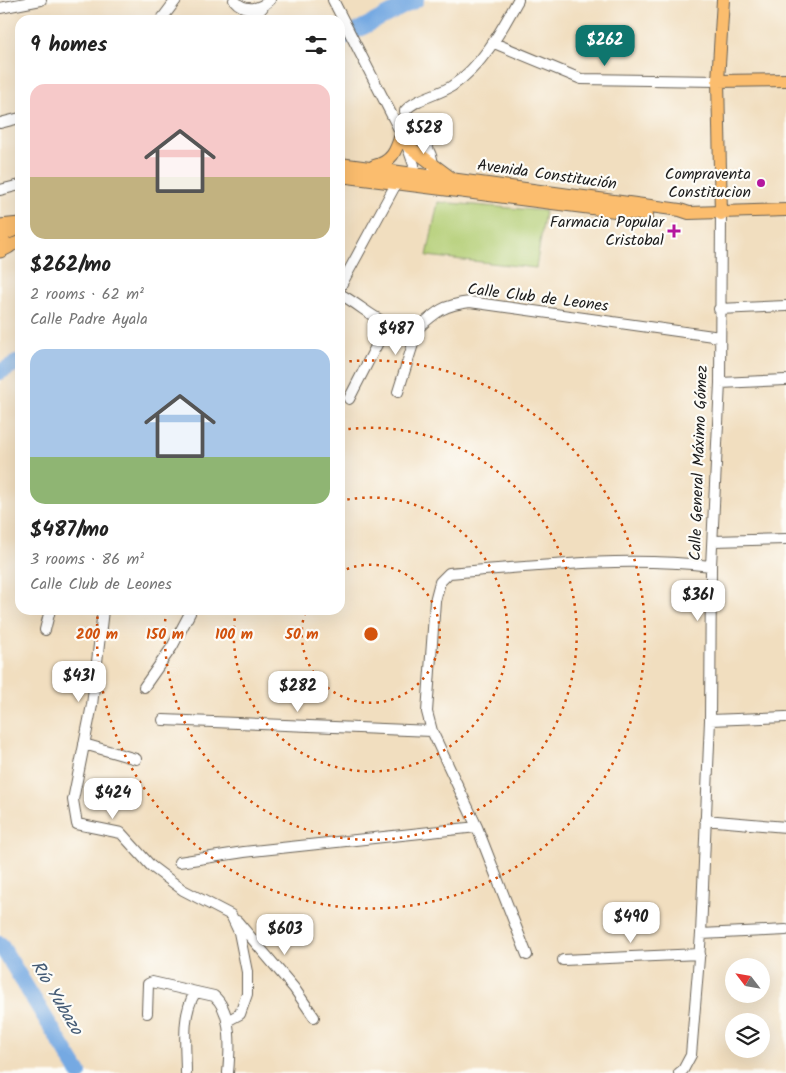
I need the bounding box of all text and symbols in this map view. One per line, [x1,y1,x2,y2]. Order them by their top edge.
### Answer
pin: $262 [575,24,635,67]
text: $262 [587,28,623,53]
text: 9 homes [30,29,107,62]
icon: filters [302,31,330,59]
pin: $528 [394,112,454,155]
icon: home [135,116,225,206]
text: $528 [406,116,442,141]
street label: Avenida Constitución [476,153,618,197]
place label: Compraventa Constitucion [665,162,751,205]
marker: Compraventa Constitucion [755,177,767,189]
place label: Farmacia Popular Cristobal [550,210,666,253]
marker: Farmacia Popular Cristobal [668,225,680,237]
text: $262/mo [30,249,111,282]
street label: Calle Club de Leones [466,277,610,319]
text: 2 rooms · 62 m² [30,282,144,307]
text: Calle Padre Ayala [30,307,148,332]
pin: $487 [366,314,426,356]
text: $487 [378,317,414,342]
street label: Calle General Máximo Gómez [683,365,715,561]
icon: home [135,381,225,471]
text: $487/mo [30,514,109,547]
text: 3 rooms · 86 m² [30,547,144,572]
text: Calle Club de Leones [30,572,172,597]
pin: $361 [668,580,728,622]
text: $361 [682,583,714,608]
text: 200 m [76,623,118,647]
text: 150 m [146,623,184,647]
text: 100 m [215,623,253,647]
text: 50 m [284,623,319,647]
centre of rings [362,625,380,643]
pin: $431 [49,660,109,703]
text: $431 [63,664,95,689]
pin: $282 [268,670,328,713]
text: $282 [279,674,317,699]
pin: $424 [83,778,143,820]
text: $424 [95,781,131,806]
pin: $490 [601,902,661,944]
text: $490 [614,905,648,930]
pin: $603 [255,914,315,956]
text: $603 [267,917,303,942]
water label: Río Yubazo [22,955,91,1043]
north arrow [725,958,770,1002]
map controls [725,958,770,1058]
button: layers [725,1013,770,1058]

